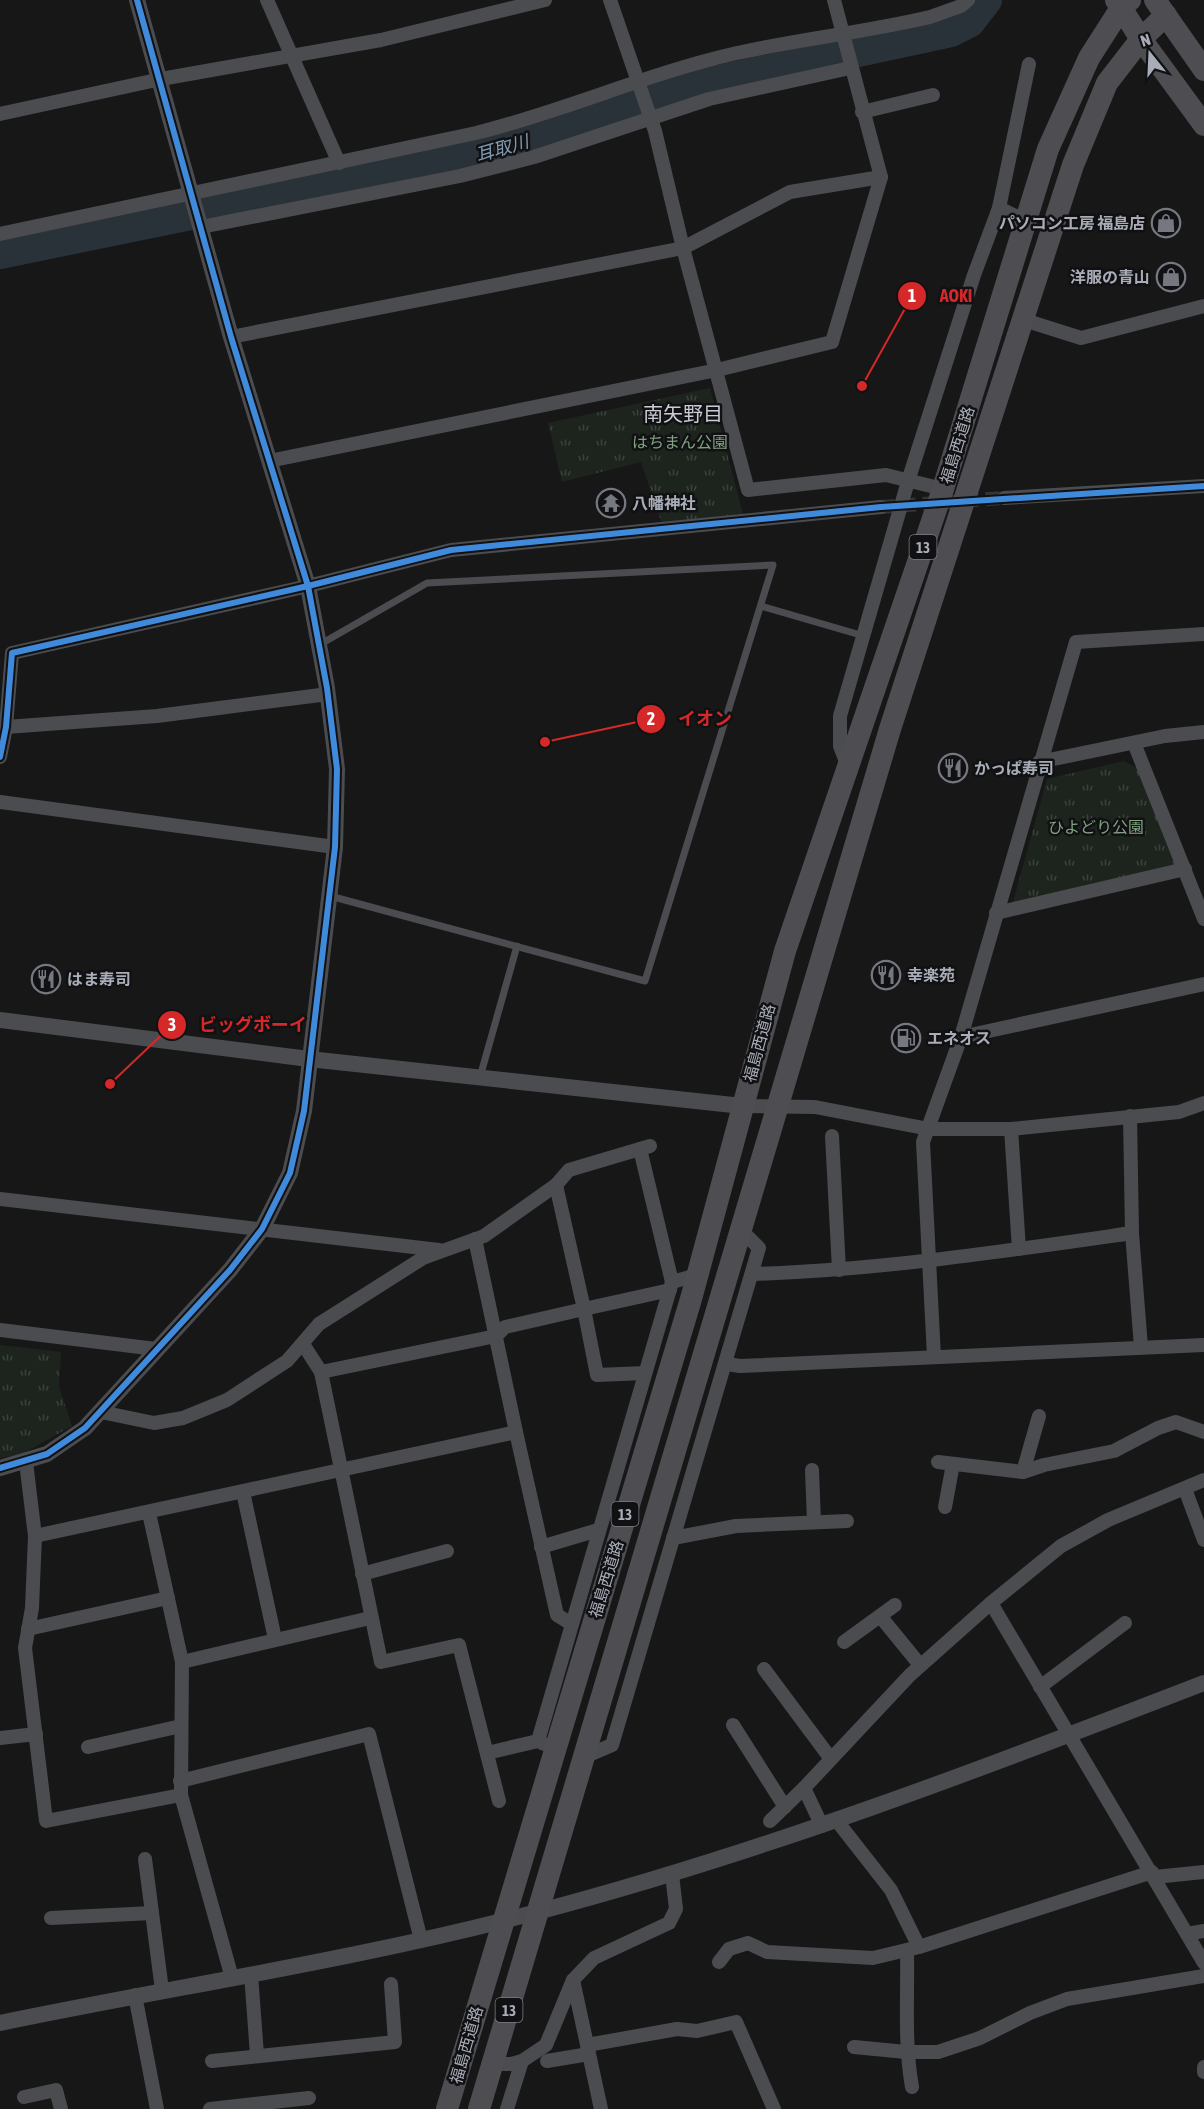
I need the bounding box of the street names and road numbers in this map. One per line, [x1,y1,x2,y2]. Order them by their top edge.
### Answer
street label: 福島西道路 [937,404,977,486]
road number: 13 [910,535,936,559]
street label: 福島西道路 [740,1002,778,1084]
road number: 13 [612,1502,638,1526]
street label: 福島西道路 [586,1538,626,1620]
road number: 13 [496,1998,522,2022]
street label: 福島西道路 [446,2004,486,2086]

